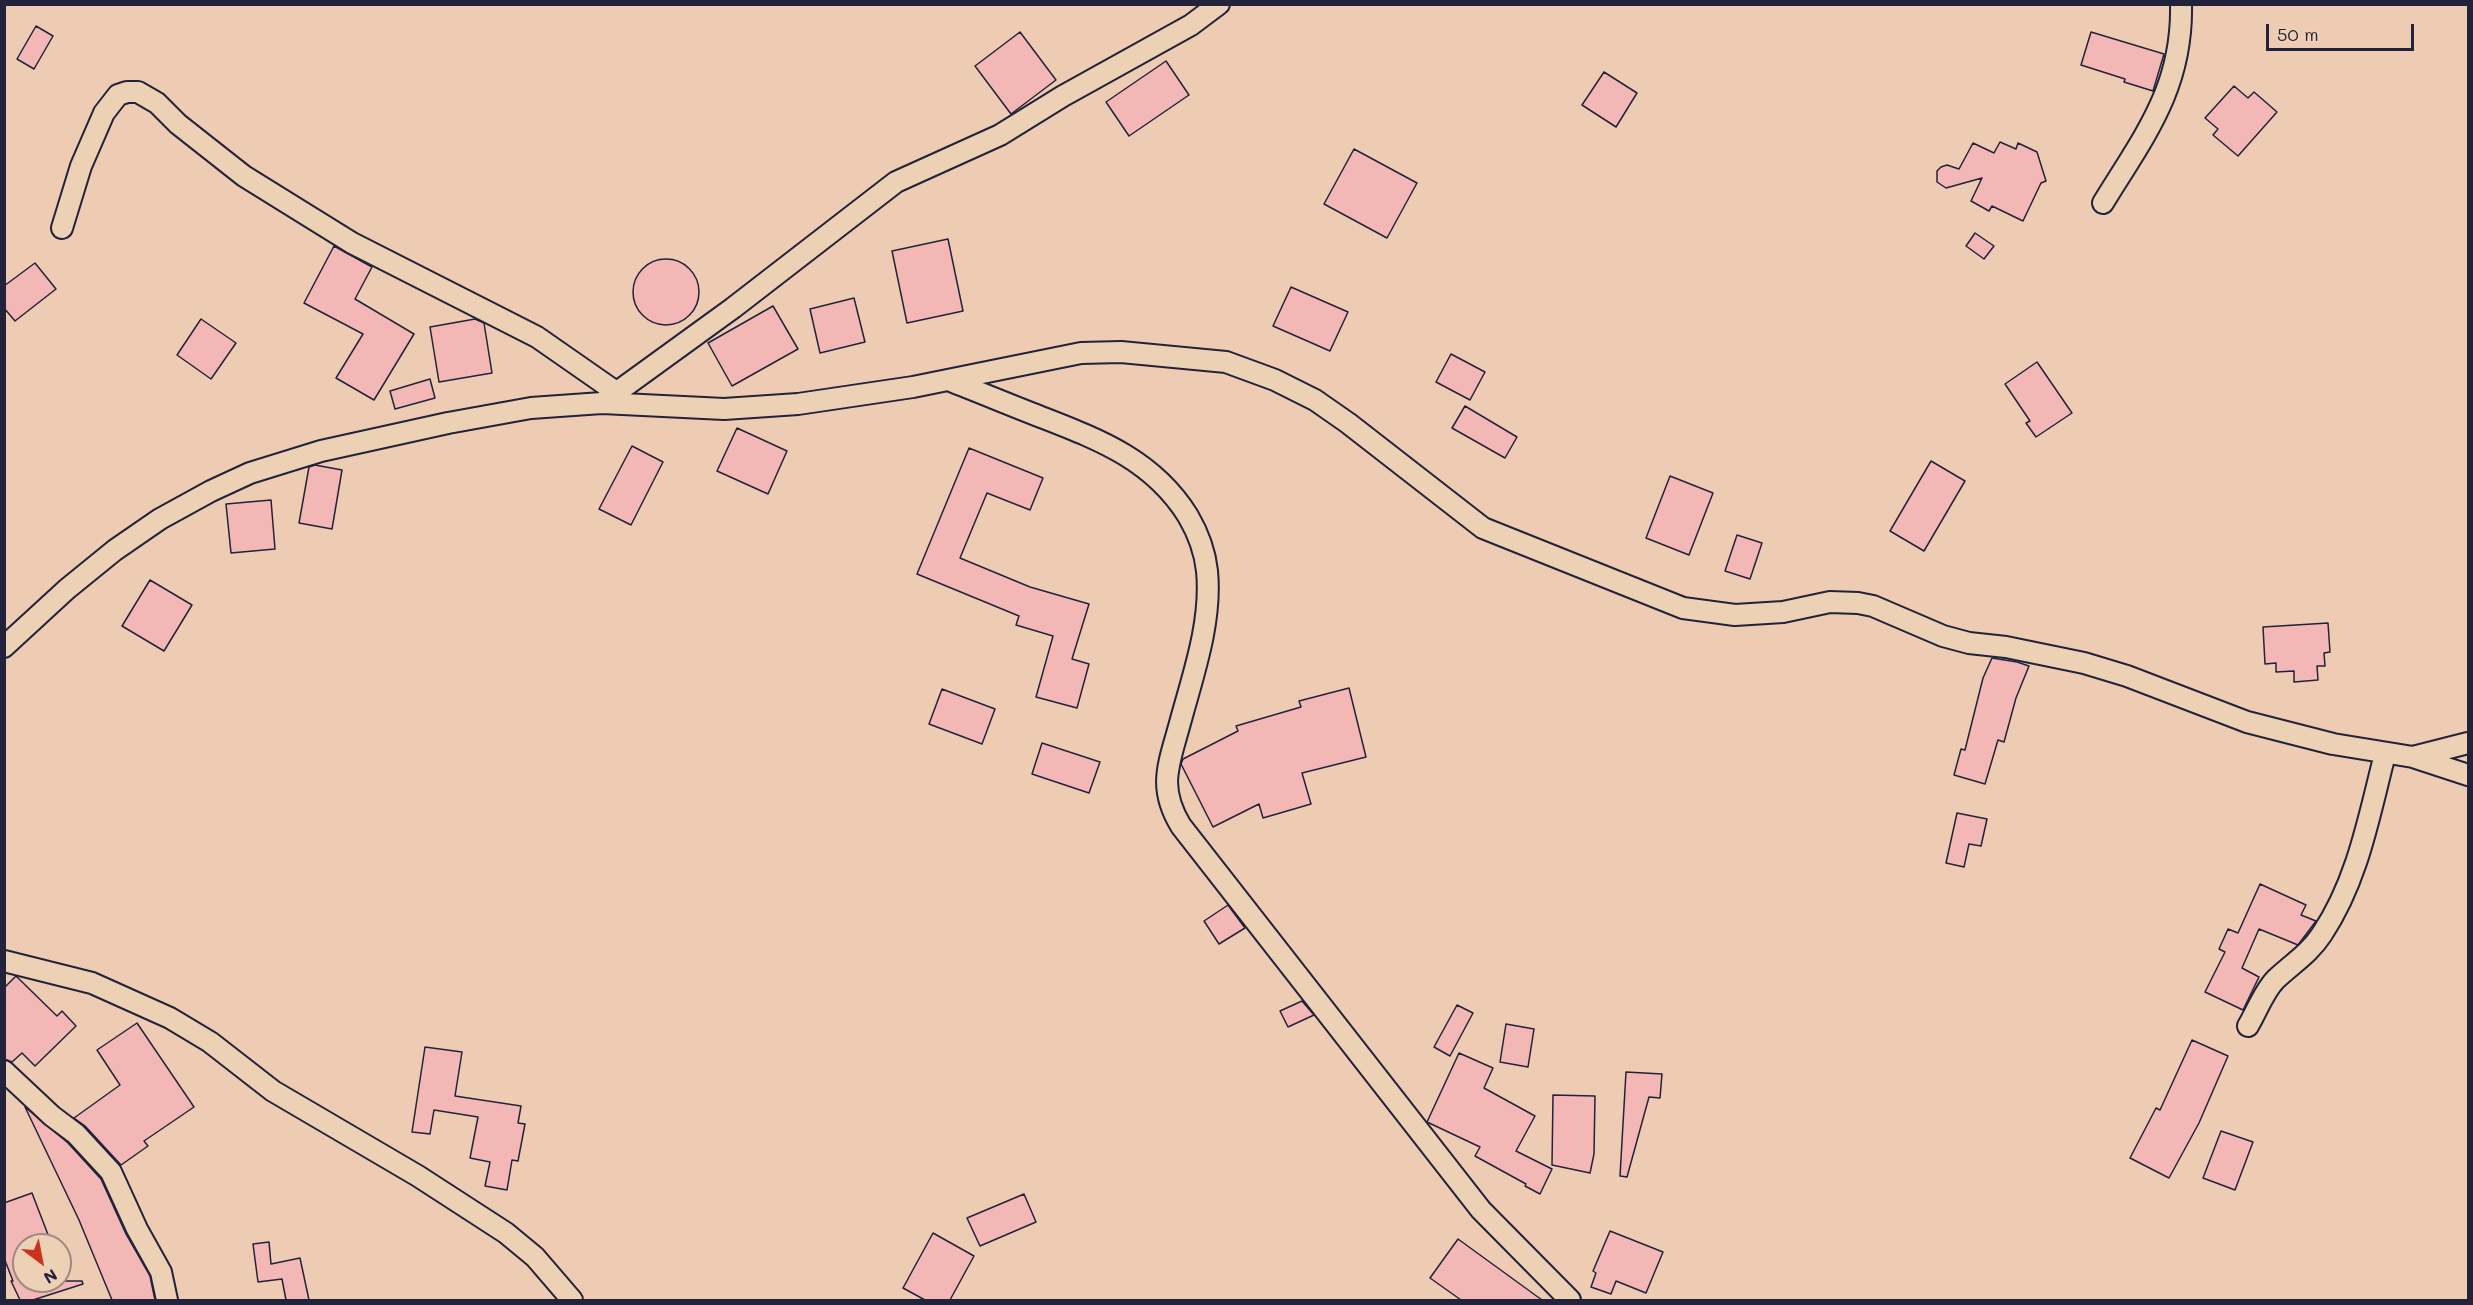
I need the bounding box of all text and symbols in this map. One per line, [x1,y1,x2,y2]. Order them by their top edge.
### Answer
scale bar [2269,12,2418,50]
text: 50 m [2277,22,2319,46]
north arrow [12,1233,72,1293]
text: N [40,1265,61,1289]

